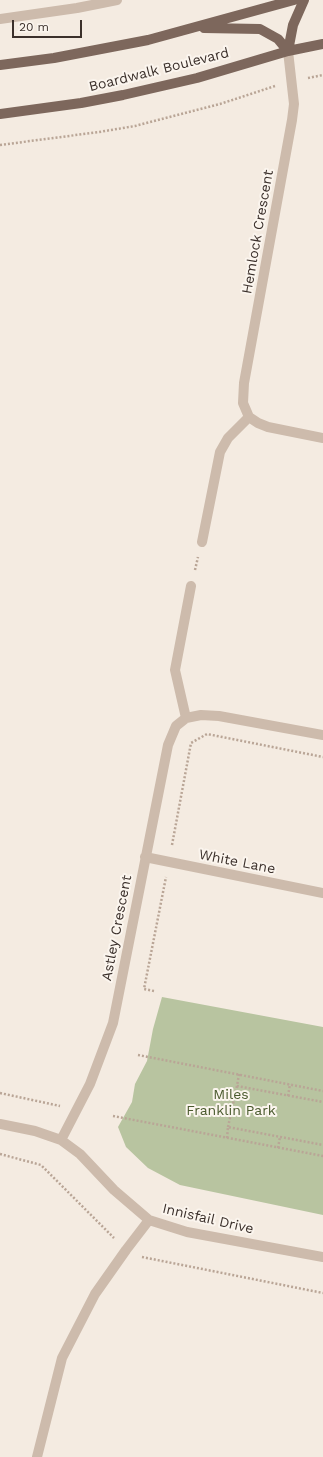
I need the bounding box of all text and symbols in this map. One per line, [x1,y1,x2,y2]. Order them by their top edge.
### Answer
scale bar [14,12,84,38]
text: 20 m [19,20,49,34]
street label: Boardwalk Boulevard [87,44,231,96]
street label: Hemlock Crescent [239,169,277,295]
street label: White Lane [197,846,277,878]
street label: Astley Crescent [99,874,135,982]
park label: Miles Franklin Park [186,1087,276,1120]
street label: Innisfail Drive [161,1200,255,1238]

